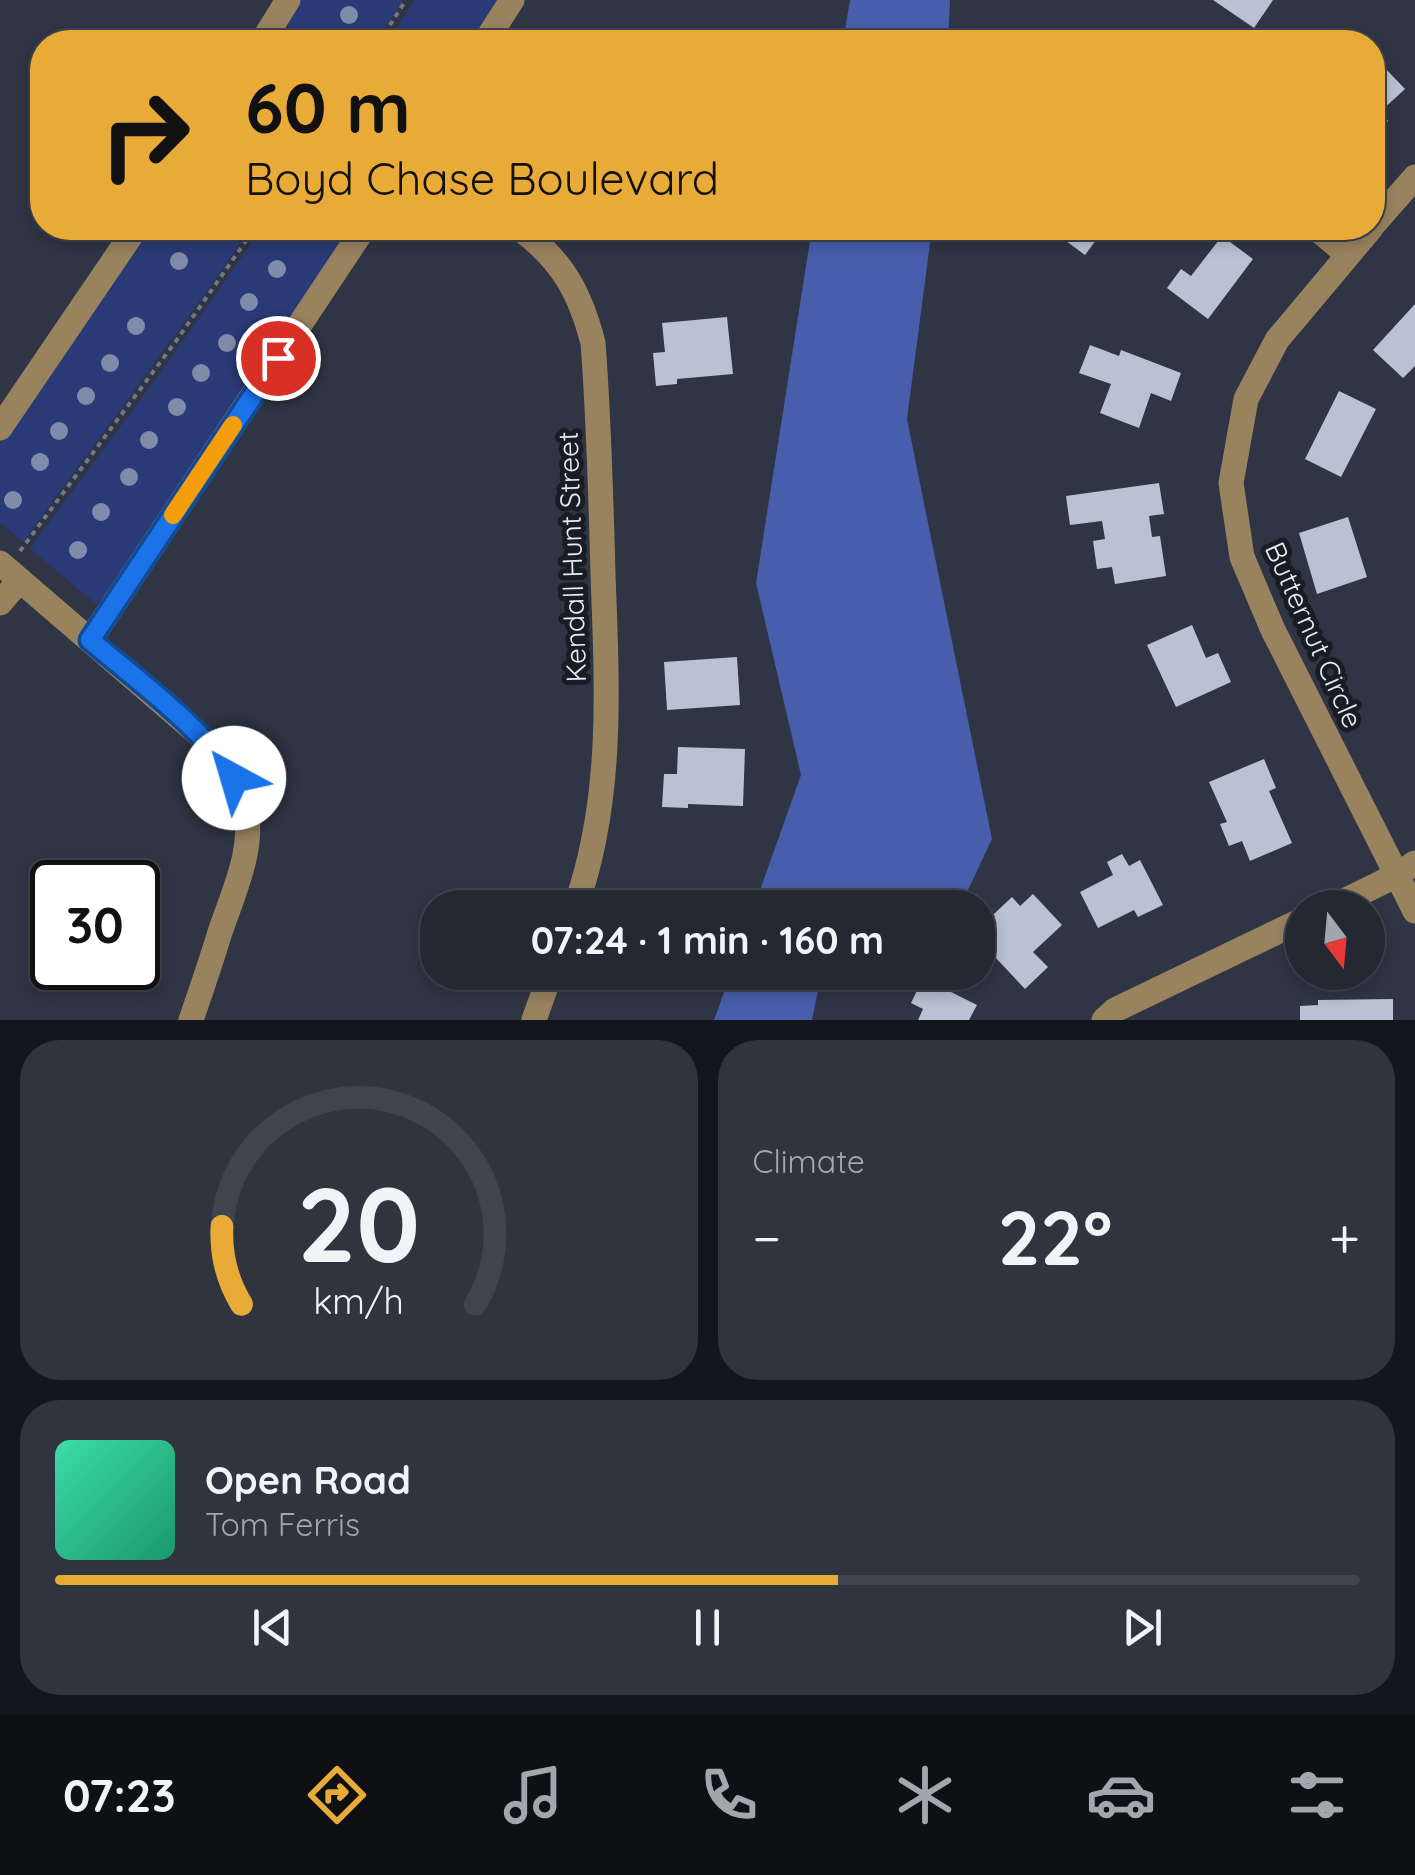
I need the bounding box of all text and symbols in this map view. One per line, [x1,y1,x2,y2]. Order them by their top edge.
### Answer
text: 60 m [245,63,411,151]
icon: right [80,70,210,200]
text: Boyd Chase Boulevard [245,150,719,206]
pin [236,316,321,401]
icon: arrive [251,331,306,386]
street label: Kendall Hunt Street [550,431,593,683]
street label: Butternut Circle [1258,536,1371,733]
position arrow [182,726,286,830]
speed limit sign: 30 [30,860,160,990]
north arrow [1285,890,1385,990]
map controls [1285,890,1385,990]
text: 07:24 · 1 min · 160 m [531,916,884,964]
text: Climate [753,1141,865,1181]
text: 20 [297,1158,420,1288]
text: 22° [998,1190,1112,1284]
text: − [753,1203,781,1272]
text: + [1329,1203,1360,1272]
text: km/h [313,1278,404,1323]
text: Open Road [205,1456,411,1504]
text: Tom Ferris [205,1504,360,1544]
icon: previous [245,1600,300,1655]
icon: pause [680,1600,735,1655]
icon: next [1115,1600,1170,1655]
icon: directions [302,1760,372,1830]
icon: music [498,1760,568,1830]
icon: phone [694,1760,764,1830]
icon: climate [890,1760,960,1830]
icon: car [1086,1760,1156,1830]
icon: filters [1282,1760,1352,1830]
text: 07:23 [63,1767,176,1823]

